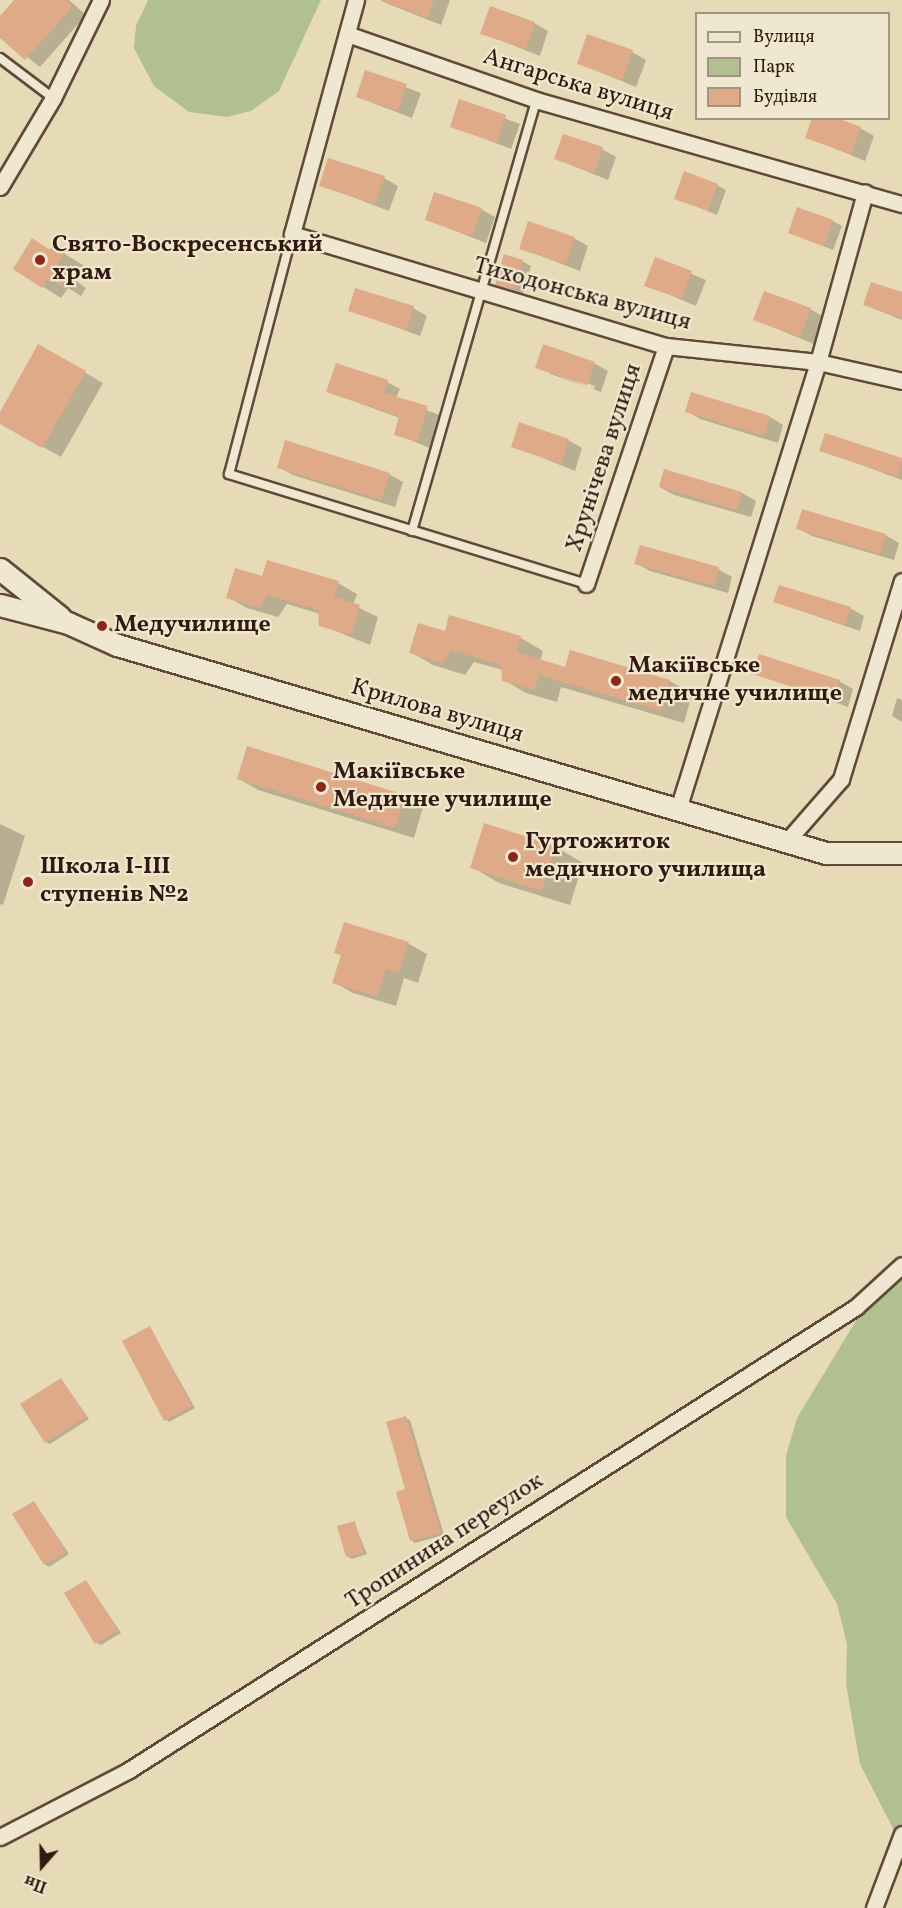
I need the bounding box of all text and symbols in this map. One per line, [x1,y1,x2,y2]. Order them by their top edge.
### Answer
legend [695,12,890,120]
text: Вулиця [753,25,815,50]
street label: Ангарська вулиця [479,43,677,129]
text: Парк [753,55,795,80]
text: Будівля [753,85,817,110]
place label: Свято-Воскресенський храм [52,232,323,288]
street label: Тиходонська вулиця [470,252,694,338]
marker: Свято-Воскресенський храм [33,253,47,267]
street label: Хрунічева вулиця [561,360,649,556]
place label: Медучилище [114,612,271,640]
marker: Медучилище [95,619,109,633]
place label: Макіївське медичне училище [628,653,842,709]
street label: Крилова вулиця [347,674,527,750]
marker: Макіївське медичне училище [609,674,623,688]
place label: Макіївське Медичне училище [333,759,552,815]
marker: Макіївське Медичне училище [314,780,328,794]
place label: Гуртожиток медичного училища [525,829,766,885]
marker: Гуртожиток медичного училища [506,850,520,864]
place label: Школа I-III ступенів №2 [40,854,189,910]
marker: Школа I-III ступенів №2 [21,875,35,889]
street label: Тропинина переулок [341,1467,549,1617]
north arrow [12,1836,72,1896]
text: Пн [21,1869,50,1897]

